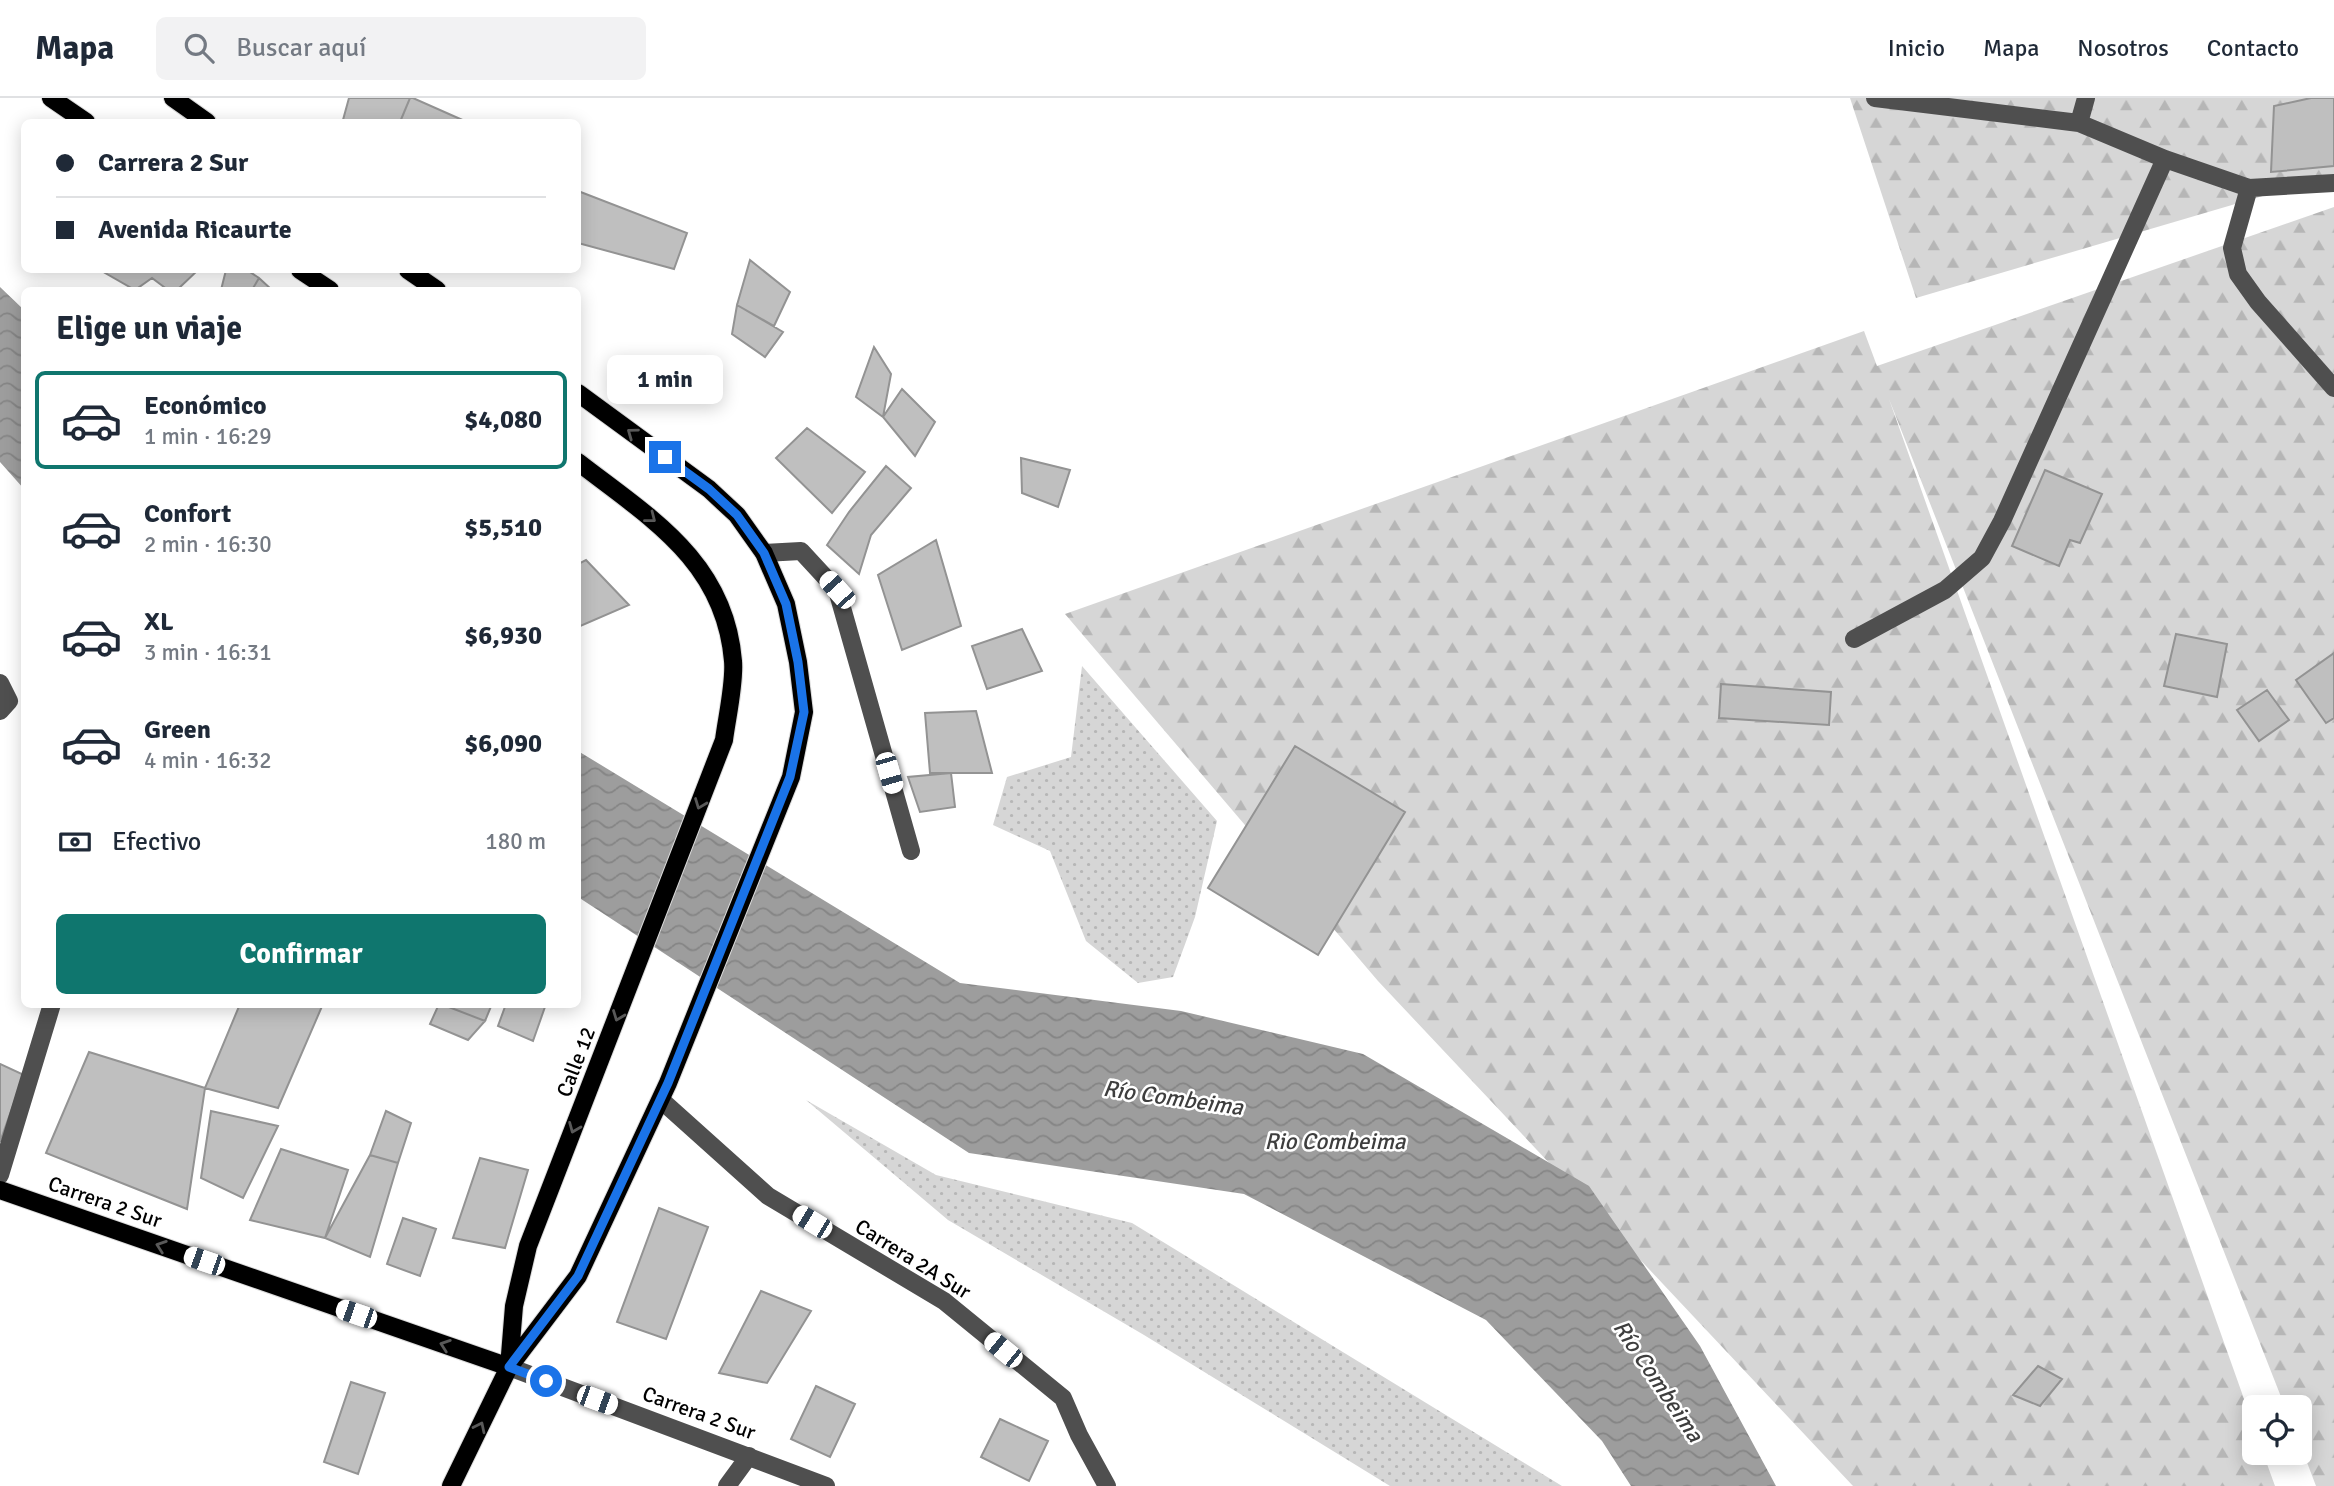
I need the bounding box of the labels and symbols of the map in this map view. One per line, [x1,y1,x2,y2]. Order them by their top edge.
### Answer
callout: 1 min [607,356,723,404]
one-way arrow [627,429,640,441]
route end [649,441,681,473]
one-way arrow [643,510,656,523]
car [816,567,859,613]
car [874,750,905,796]
one-way arrow [694,797,708,809]
one-way arrow [612,1010,626,1022]
street label: Calle 12 [551,1023,601,1101]
water label: Río Combeima [1101,1074,1246,1122]
one-way arrow [569,1122,583,1134]
water label: Rio Combeima [1265,1127,1407,1156]
street label: Carrera 2 Sur [45,1170,165,1234]
car [789,1202,836,1242]
street label: Carrera 2A Sur [850,1213,976,1305]
one-way arrow [155,1240,167,1254]
car [181,1244,228,1278]
car [333,1297,380,1331]
water label: Río Combeima [1607,1314,1710,1449]
car [981,1329,1026,1371]
one-way arrow [439,1339,451,1353]
route start [530,1365,562,1397]
street label: Carrera 2 Sur [639,1381,759,1446]
car [574,1383,621,1417]
one-way arrow [472,1422,486,1434]

